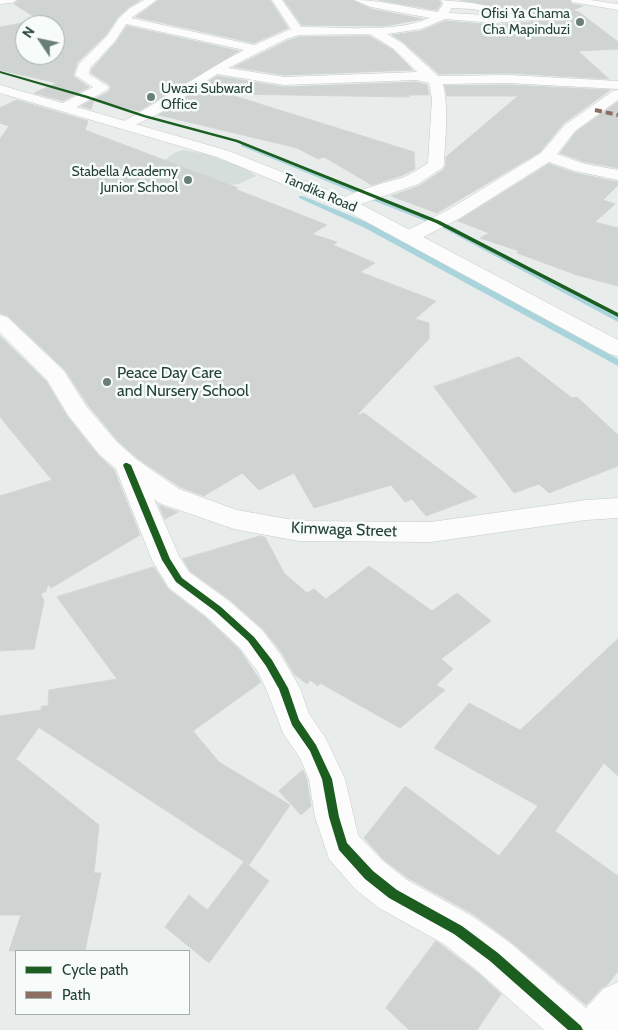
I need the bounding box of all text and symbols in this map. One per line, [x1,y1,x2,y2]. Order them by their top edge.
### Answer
place label: Ofisi Ya Chama Cha Mapinduzi [481,6,570,38]
north arrow [15,15,65,65]
marker: Ofisi Ya Chama Cha Mapinduzi [574,16,586,28]
text: N [18,23,39,41]
place label: Uwazi Subward Office [161,81,253,114]
marker: Uwazi Subward Office [145,91,157,103]
place label: Stabella Academy Junior School [72,164,178,196]
street label: Tandika Road [281,170,359,216]
marker: Stabella Academy Junior School [182,174,194,186]
place label: Peace Day Care and Nursery School [117,363,249,401]
marker: Peace Day Care and Nursery School [101,376,113,388]
street label: Kimwaga Street [291,519,397,541]
legend [15,950,190,1015]
text: Cycle path [62,961,128,979]
text: Path [62,986,91,1004]

